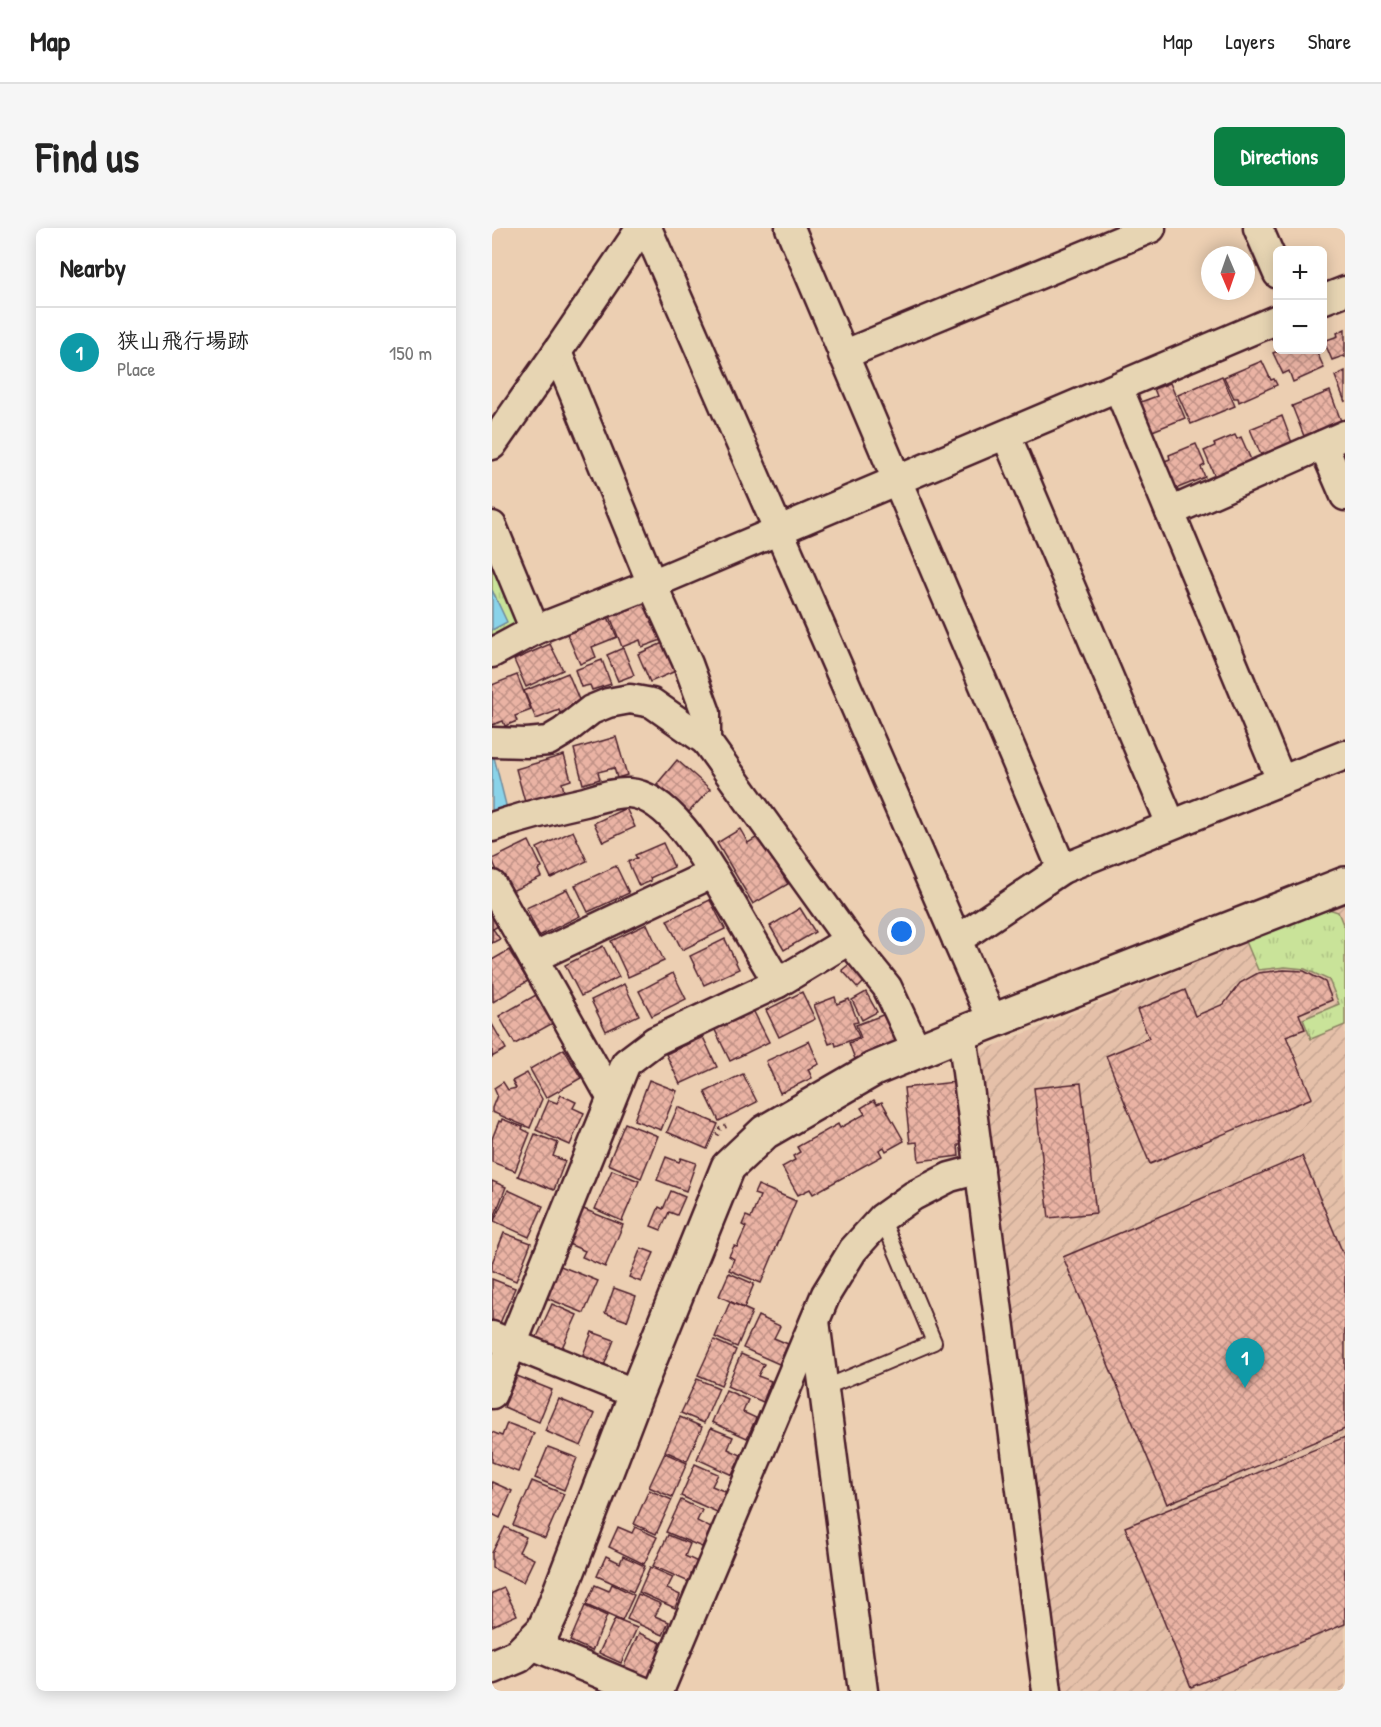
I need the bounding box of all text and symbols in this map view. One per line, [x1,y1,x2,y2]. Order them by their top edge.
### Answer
text: Map [30,22,70,60]
text: Map [1163,27,1192,56]
text: Layers [1225,27,1275,56]
text: Share [1308,27,1351,56]
button: Directions [1214,127,1345,186]
text: Find us [36,128,139,185]
north arrow [1201,246,1255,300]
map controls [1273,246,1327,354]
button: + [1273,246,1327,300]
text: Nearby [60,250,126,285]
button: − [1273,300,1327,354]
text: 狭山飛行場跡 [117,325,249,355]
text: 1 [76,339,83,366]
text: 150 m [389,339,432,366]
text: Place [117,355,156,382]
your location [887,917,916,946]
pin: 1 [1226,1338,1264,1388]

